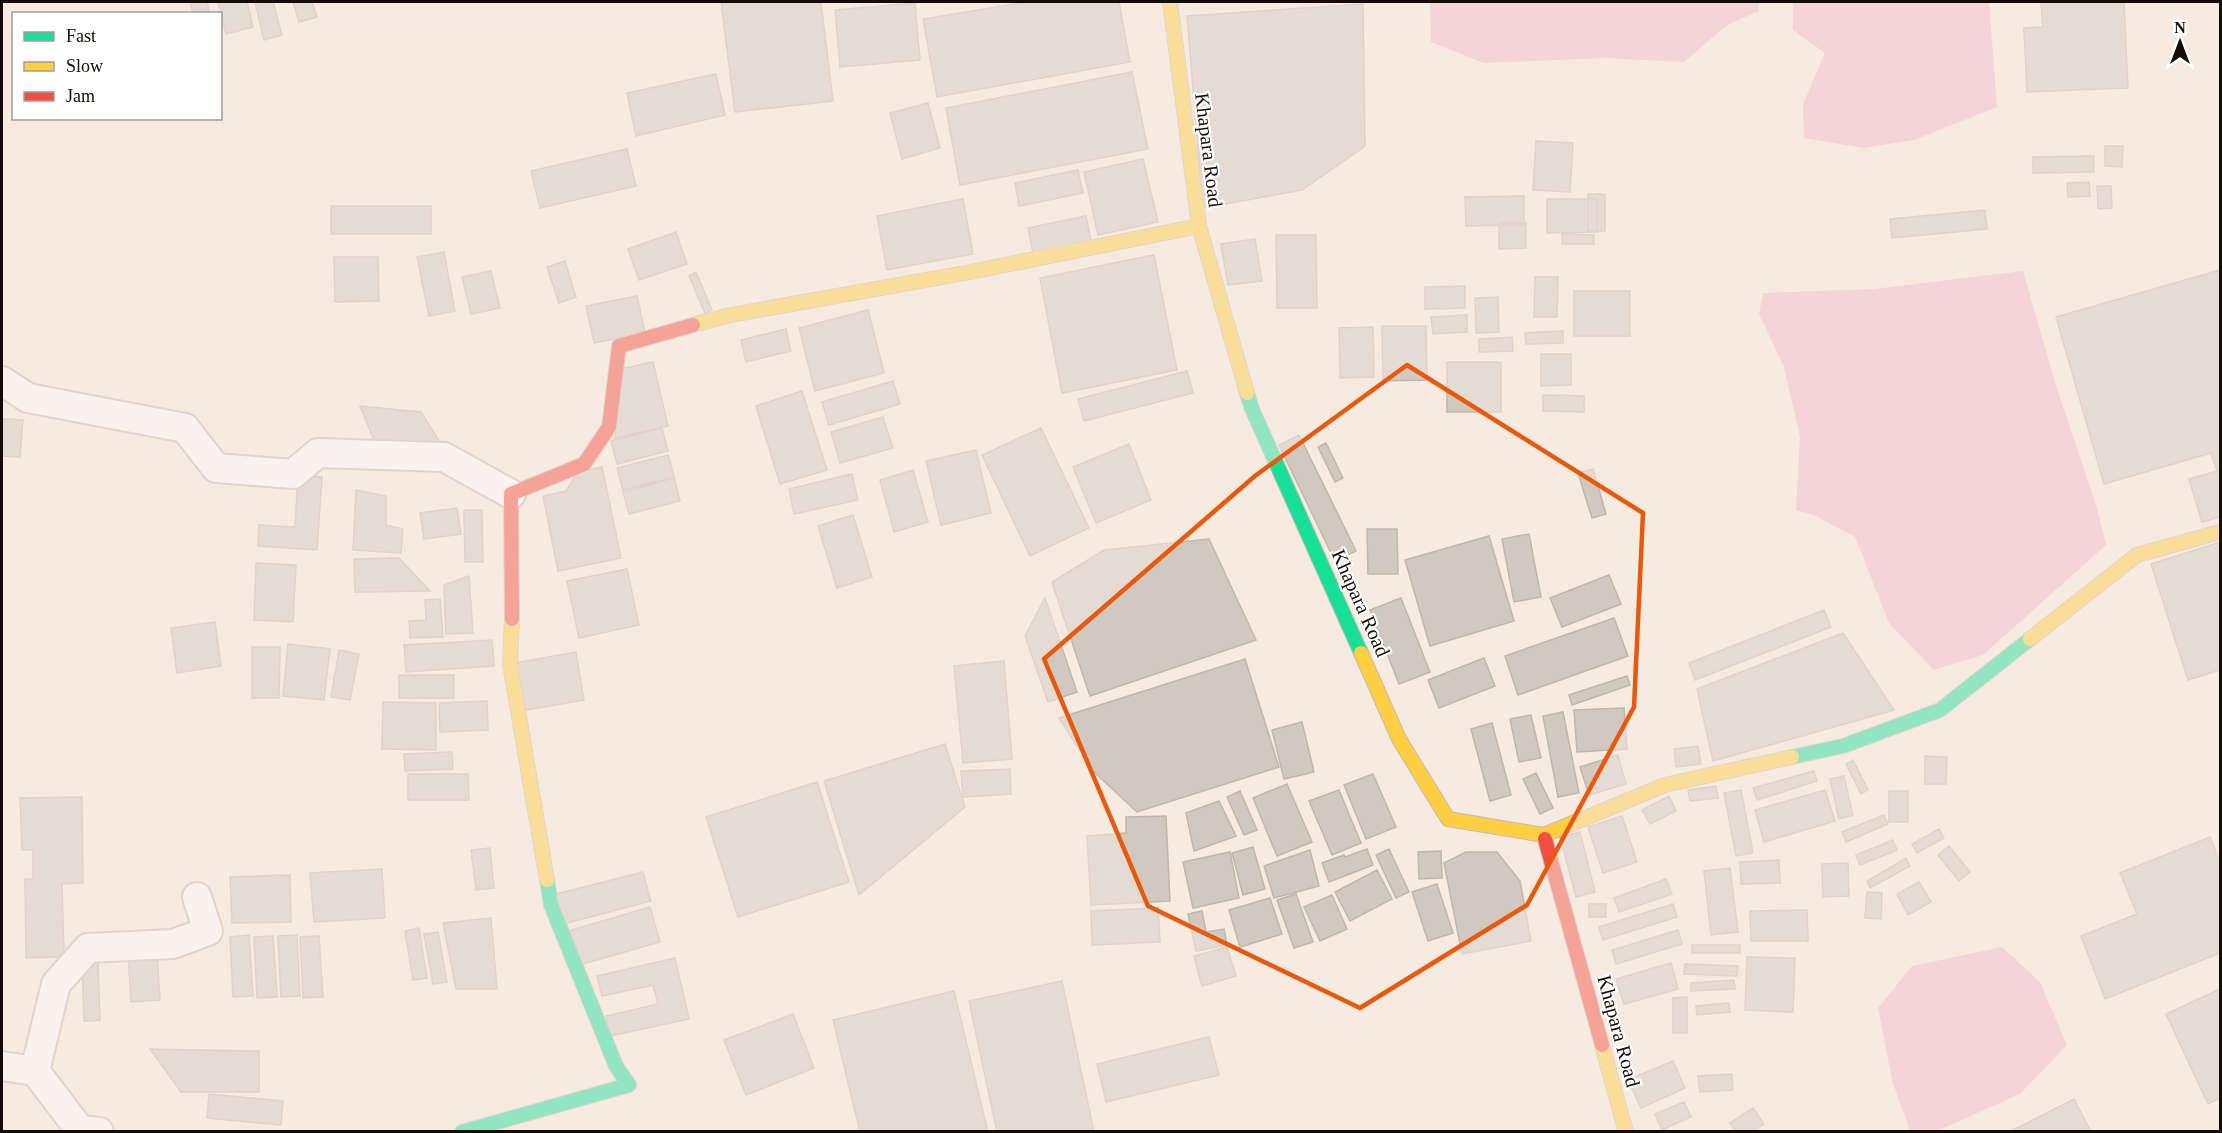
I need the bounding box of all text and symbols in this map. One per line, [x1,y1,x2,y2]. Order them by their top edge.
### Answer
legend [12,12,222,120]
north arrow [2150,12,2210,72]
text: N [2174,19,2186,36]
text: Fast [66,26,96,46]
text: Slow [66,56,103,76]
text: Jam [66,86,95,106]
street label: Khapara Road [1190,92,1227,209]
street label: Khapara Road [1327,546,1394,660]
street label: Khapara Road [1593,973,1645,1090]

